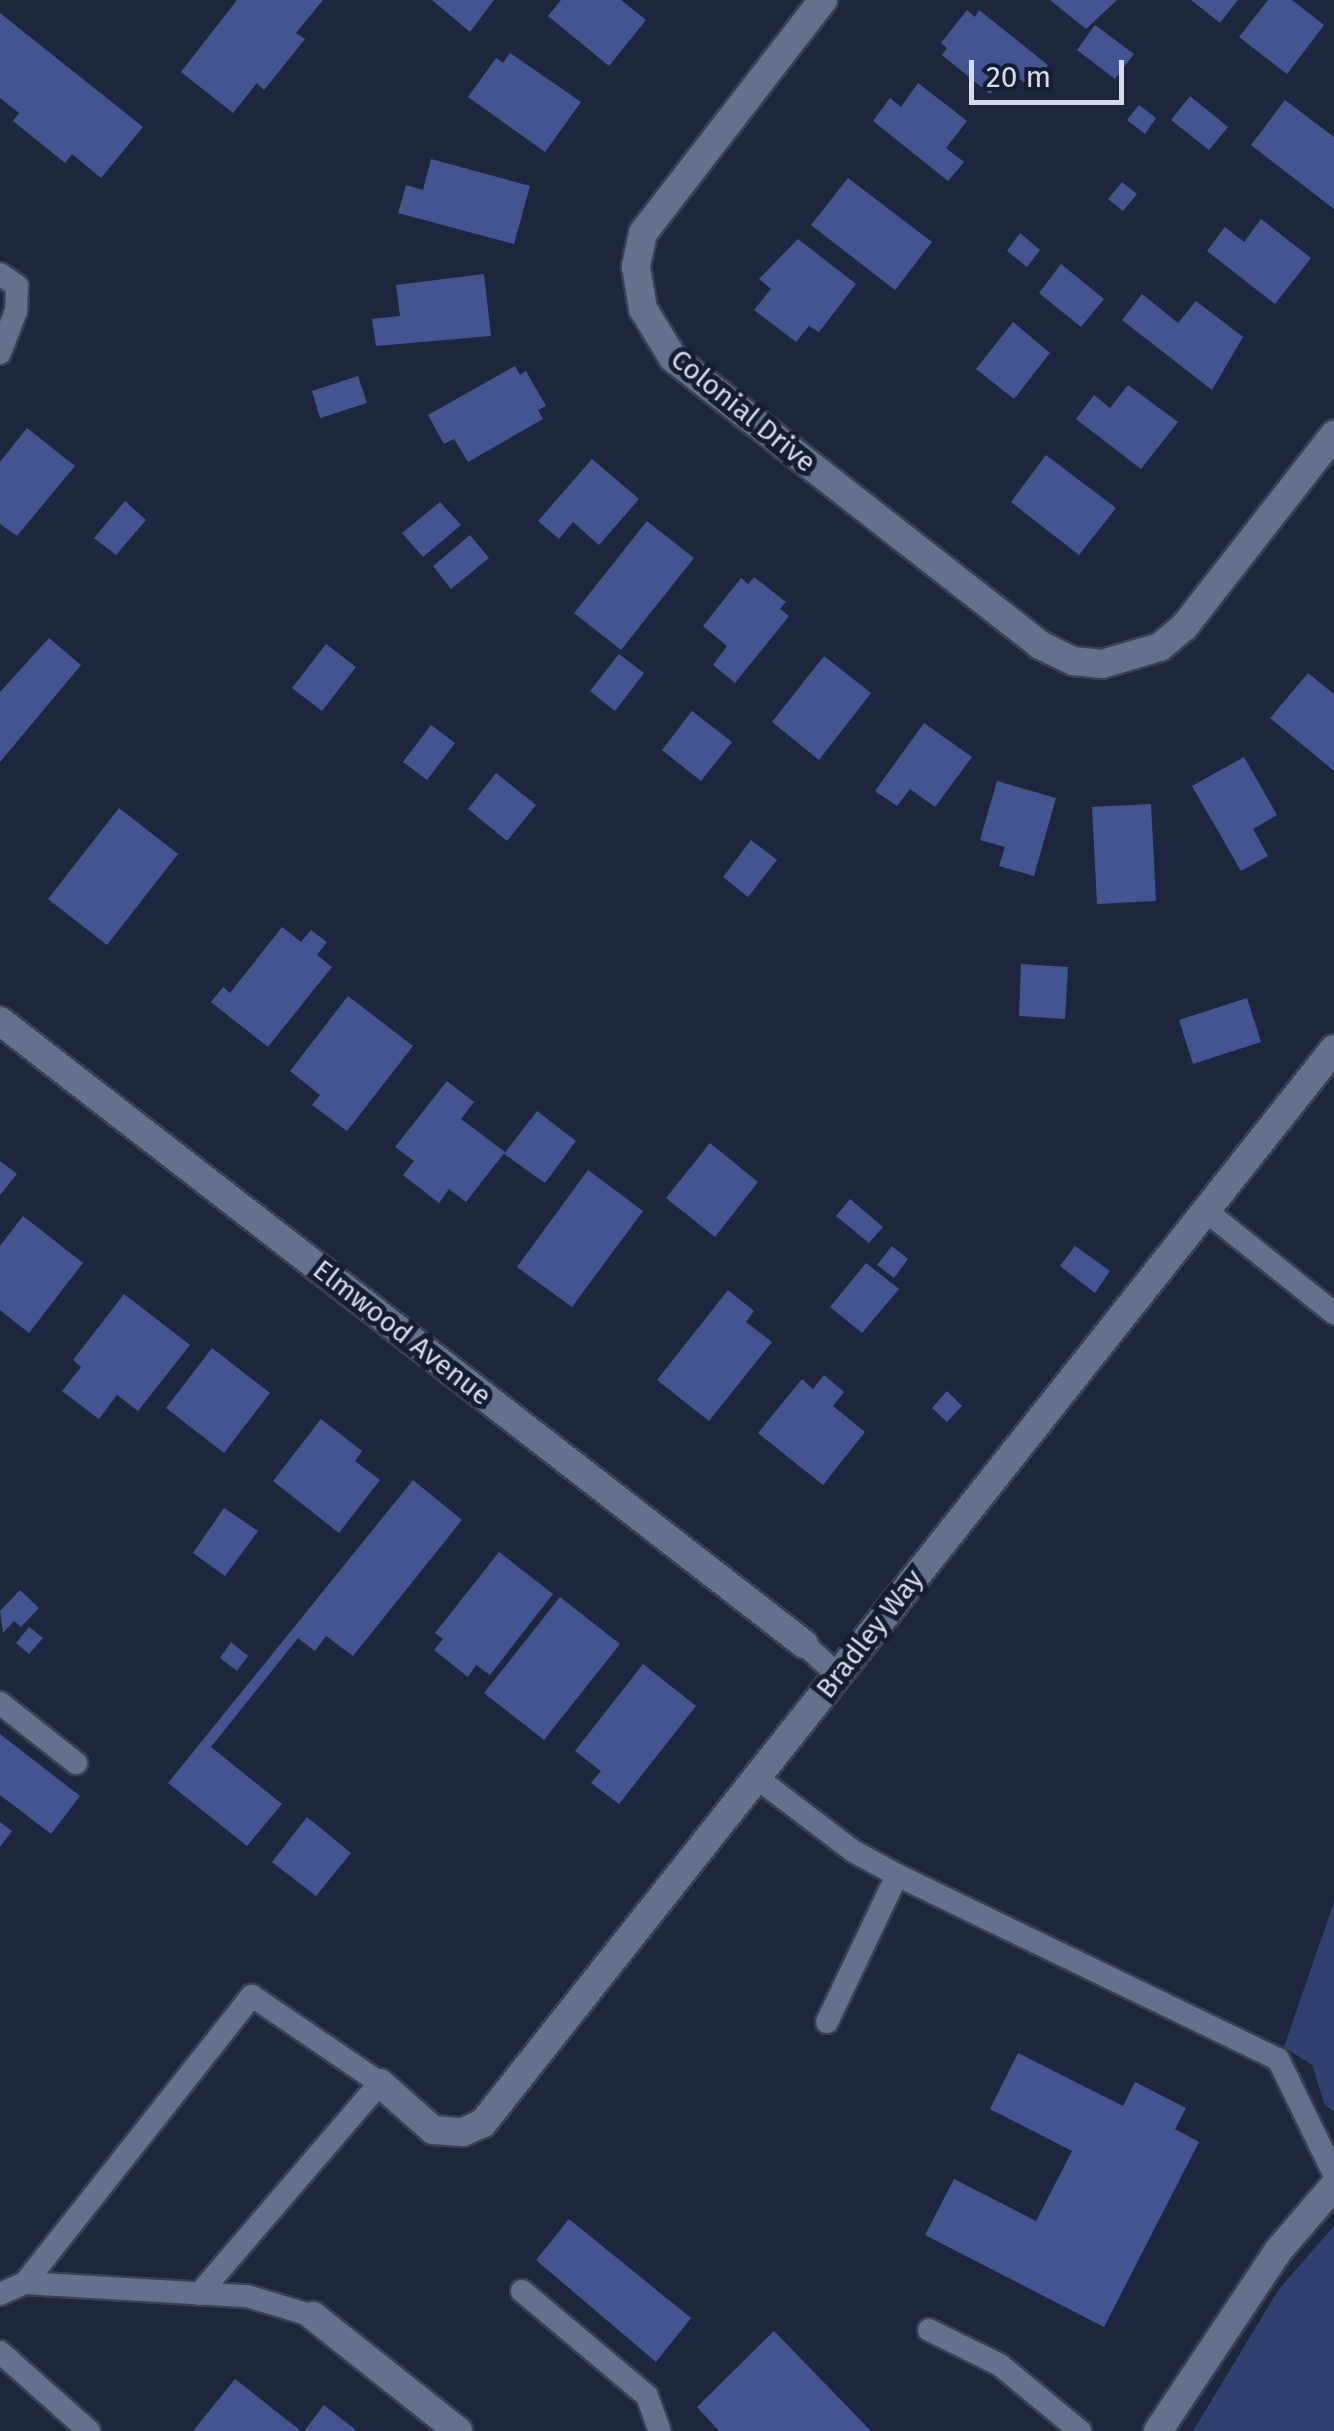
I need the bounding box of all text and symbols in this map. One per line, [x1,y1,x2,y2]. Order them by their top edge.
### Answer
scale bar [974,40,1129,102]
text: 20 m [986,59,1051,95]
street label: Colonial Drive [664,342,822,480]
street label: Elmwood Avenue [306,1253,498,1413]
street label: Bradley Way [809,1563,931,1705]

